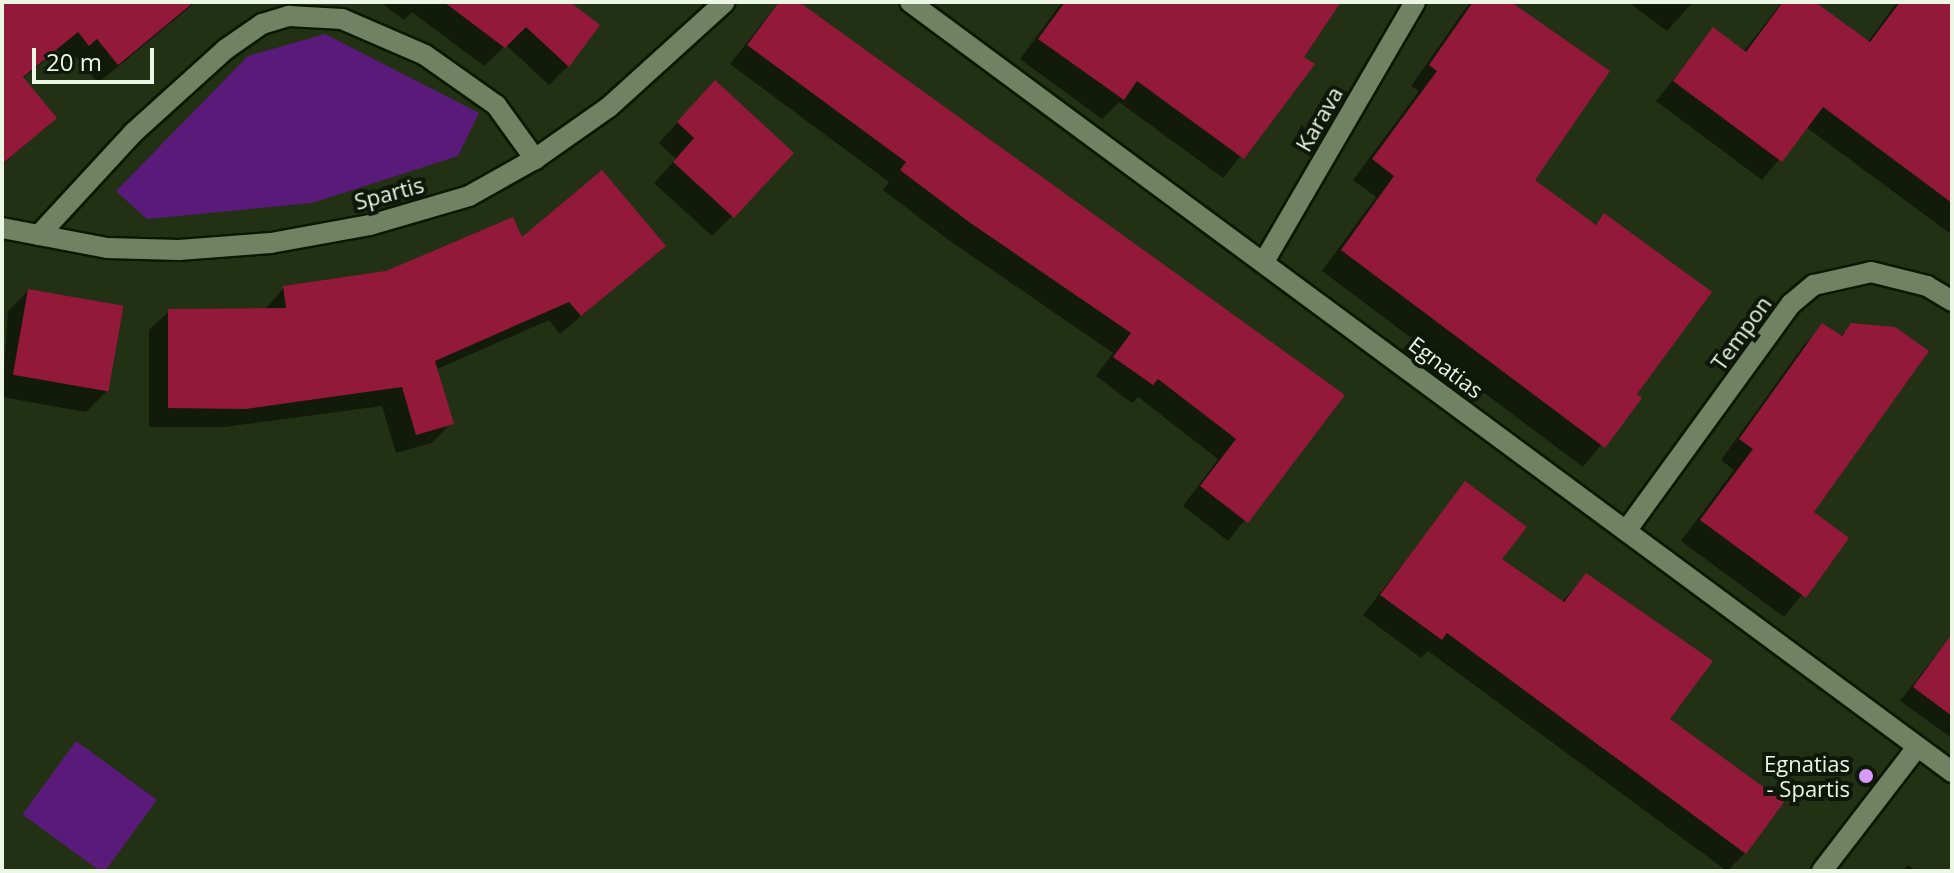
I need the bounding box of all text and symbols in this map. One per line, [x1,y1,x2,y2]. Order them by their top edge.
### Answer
scale bar [36,32,158,82]
text: 20 m [46,45,102,78]
street label: Karava [1290,82,1348,156]
street label: Spartis [351,171,427,215]
street label: Tempon [1705,291,1777,375]
street label: Egnatias [1404,331,1488,403]
place label: Egnatias - Spartis [1764,750,1850,802]
marker: Egnatias - Spartis [1857,767,1875,785]

